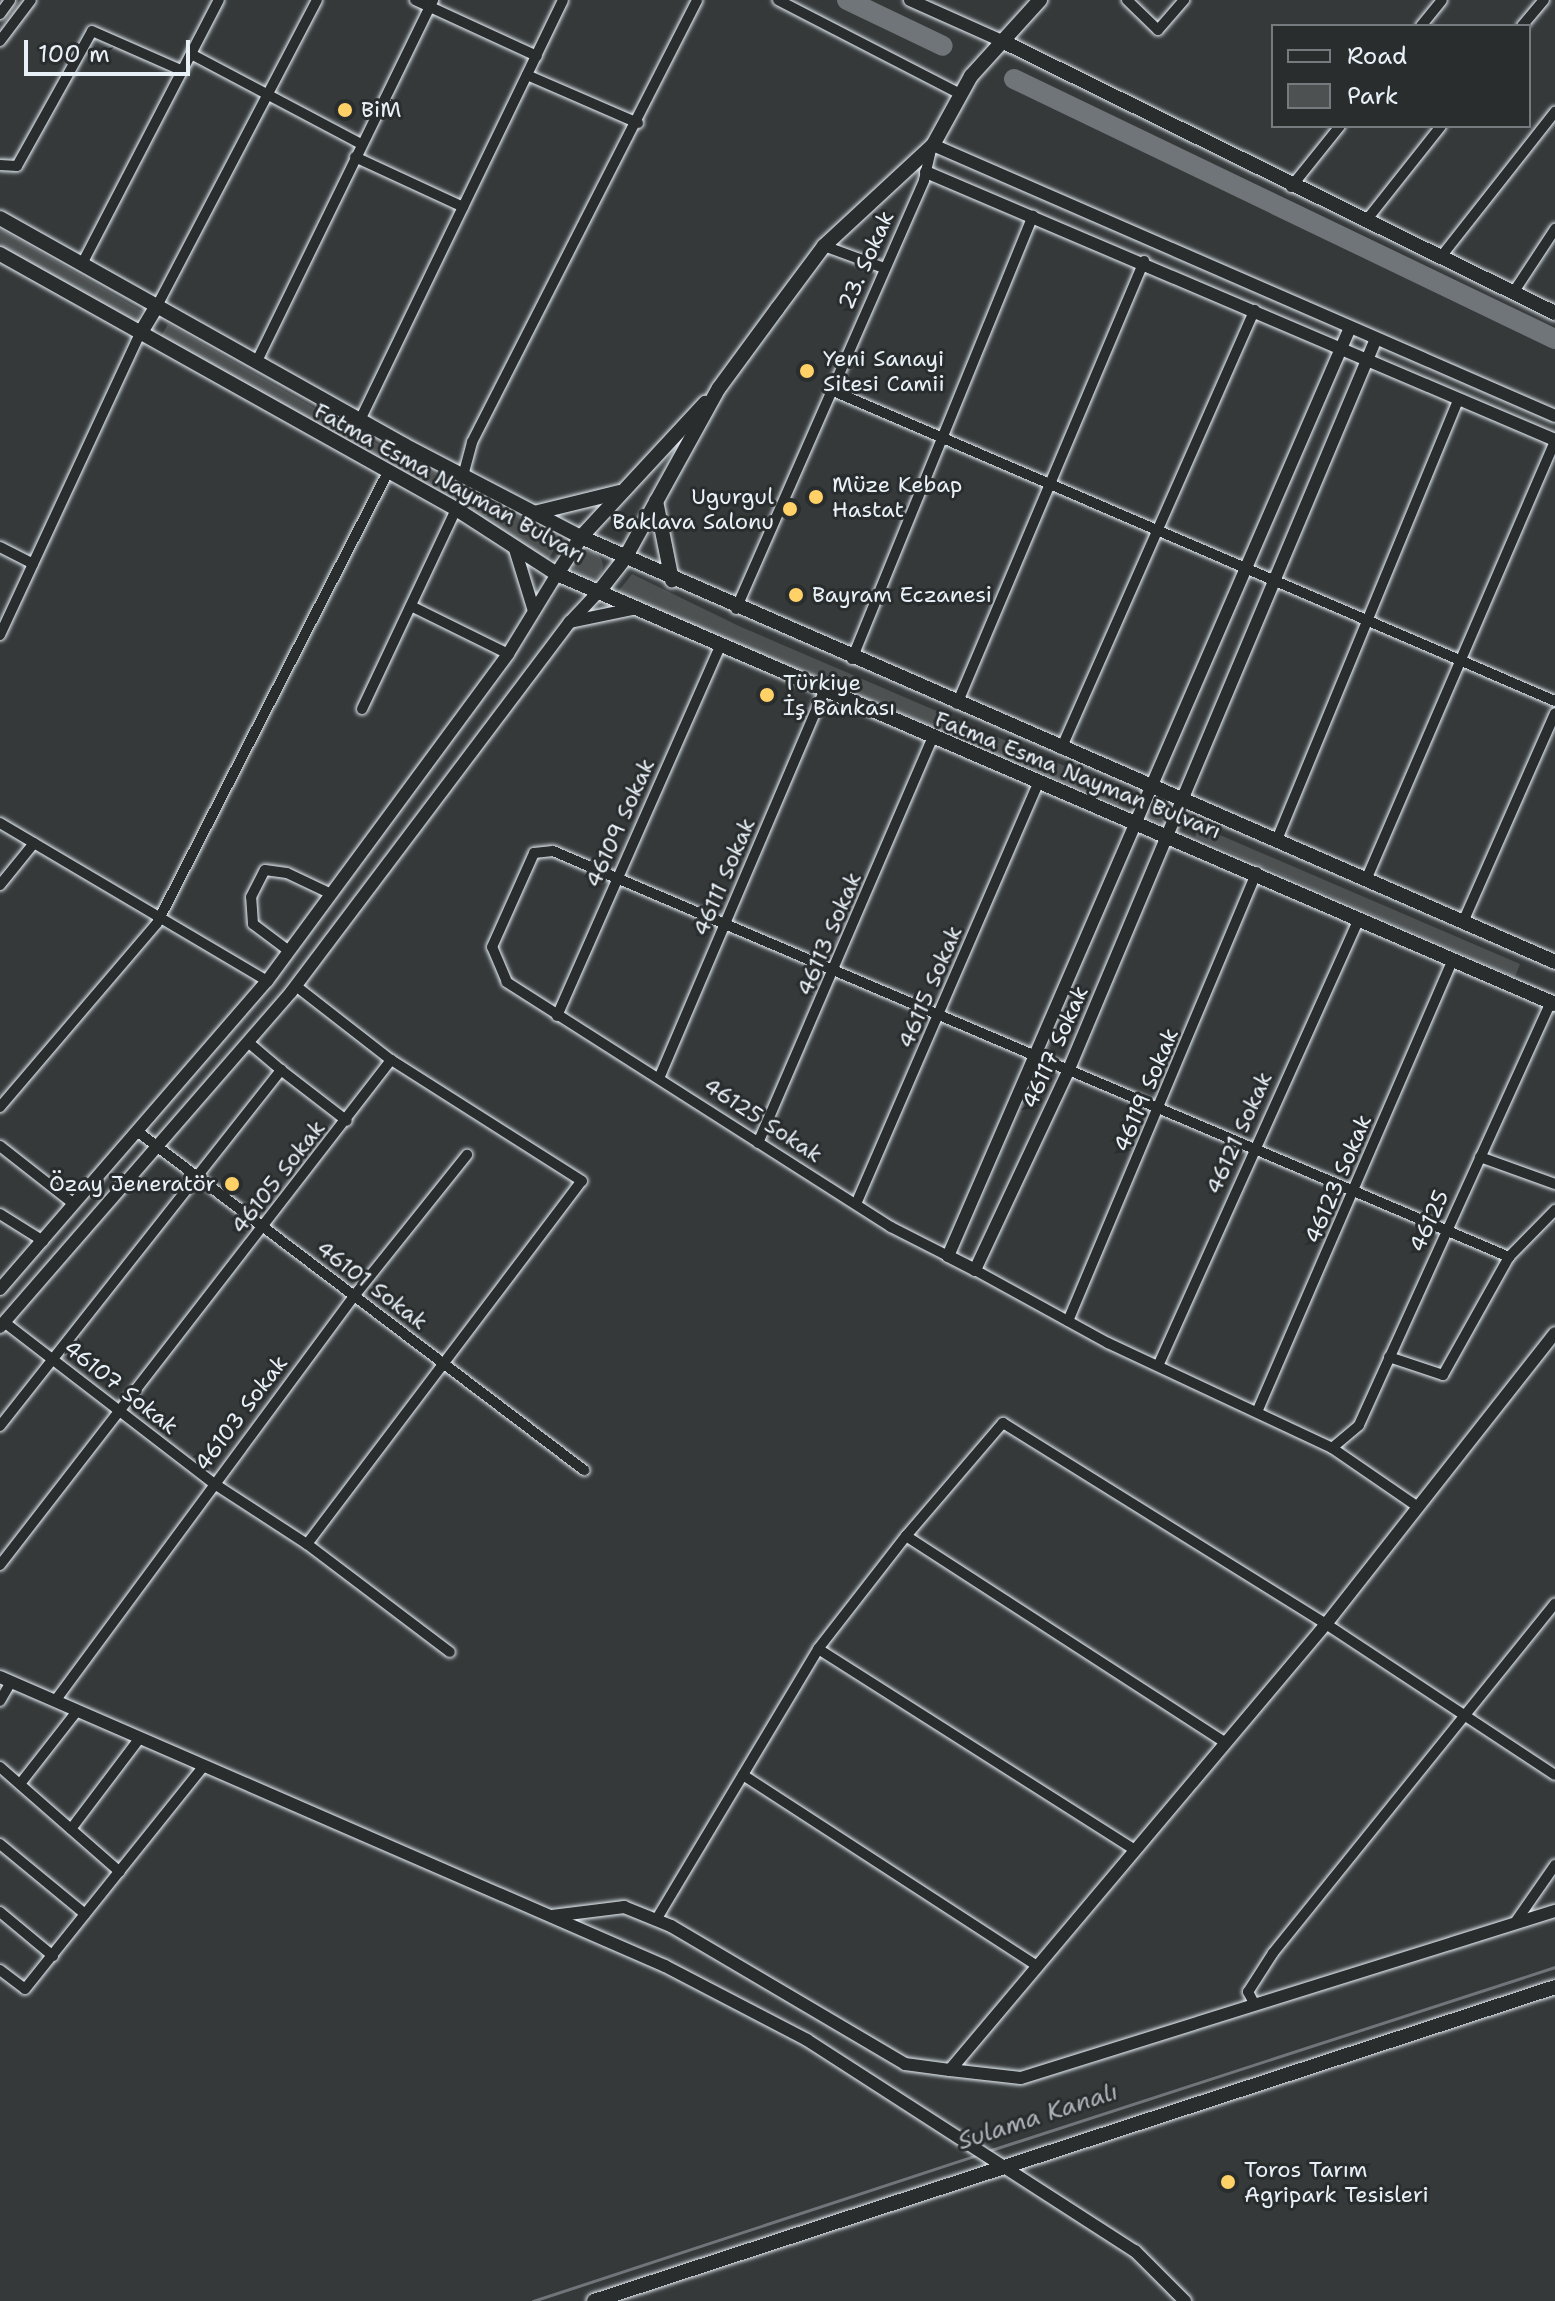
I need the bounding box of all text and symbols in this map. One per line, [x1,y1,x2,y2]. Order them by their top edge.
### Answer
scale bar [28,24,194,74]
legend [1271,24,1531,128]
text: 100 m [38,38,110,70]
text: Road [1347,40,1407,72]
text: Park [1347,80,1399,112]
place label: BiM [361,97,401,123]
marker: BiM [336,101,354,119]
street label: 23. Sokak [833,207,899,313]
place label: Yeni Sanayi Sitesi Camii [823,345,945,396]
marker: Yeni Sanayi Sitesi Camii [798,362,816,380]
street label: Fatma Esma Nayman Bulvarı [310,397,590,569]
place label: Müze Kebap Hastat [832,471,962,522]
place label: Ugurgul Baklava Salonu [612,483,774,534]
marker: Müze Kebap Hastat [807,488,825,506]
marker: Ugurgul Baklava Salonu [781,500,799,518]
place label: Bayram Eczanesi [812,582,992,608]
marker: Bayram Eczanesi [787,586,805,604]
place label: Türkiye İş Bankası [783,669,895,720]
marker: Türkiye İş Bankası [758,686,776,704]
street label: Fatma Esma Nayman Bulvarı [931,705,1225,845]
street label: 46109 Sokak [580,754,660,892]
street label: 46111 Sokak [687,814,761,940]
street label: 46113 Sokak [791,868,867,1000]
street label: 46115 Sokak [892,922,968,1052]
street label: 46117 Sokak [1016,982,1094,1112]
street label: 46119 Sokak [1108,1024,1184,1156]
street label: 46121 Sokak [1200,1068,1278,1198]
street label: 46125 Sokak [699,1072,827,1168]
street label: 46123 Sokak [1299,1111,1377,1247]
street label: 46105 Sokak [225,1115,331,1239]
place label: Özay Jeneratör [49,1171,216,1197]
marker: Özay Jeneratör [223,1175,241,1193]
street label: 46125 [1404,1186,1454,1256]
street label: 46101 Sokak [311,1235,433,1335]
street label: 46107 Sokak [59,1334,183,1440]
street label: 46103 Sokak [189,1350,293,1476]
water label: Sulama Kanalı [954,2078,1122,2156]
place label: Toros Tarım Agripark Tesisleri [1244,2156,1429,2208]
marker: Toros Tarım Agripark Tesisleri [1219,2173,1237,2191]

